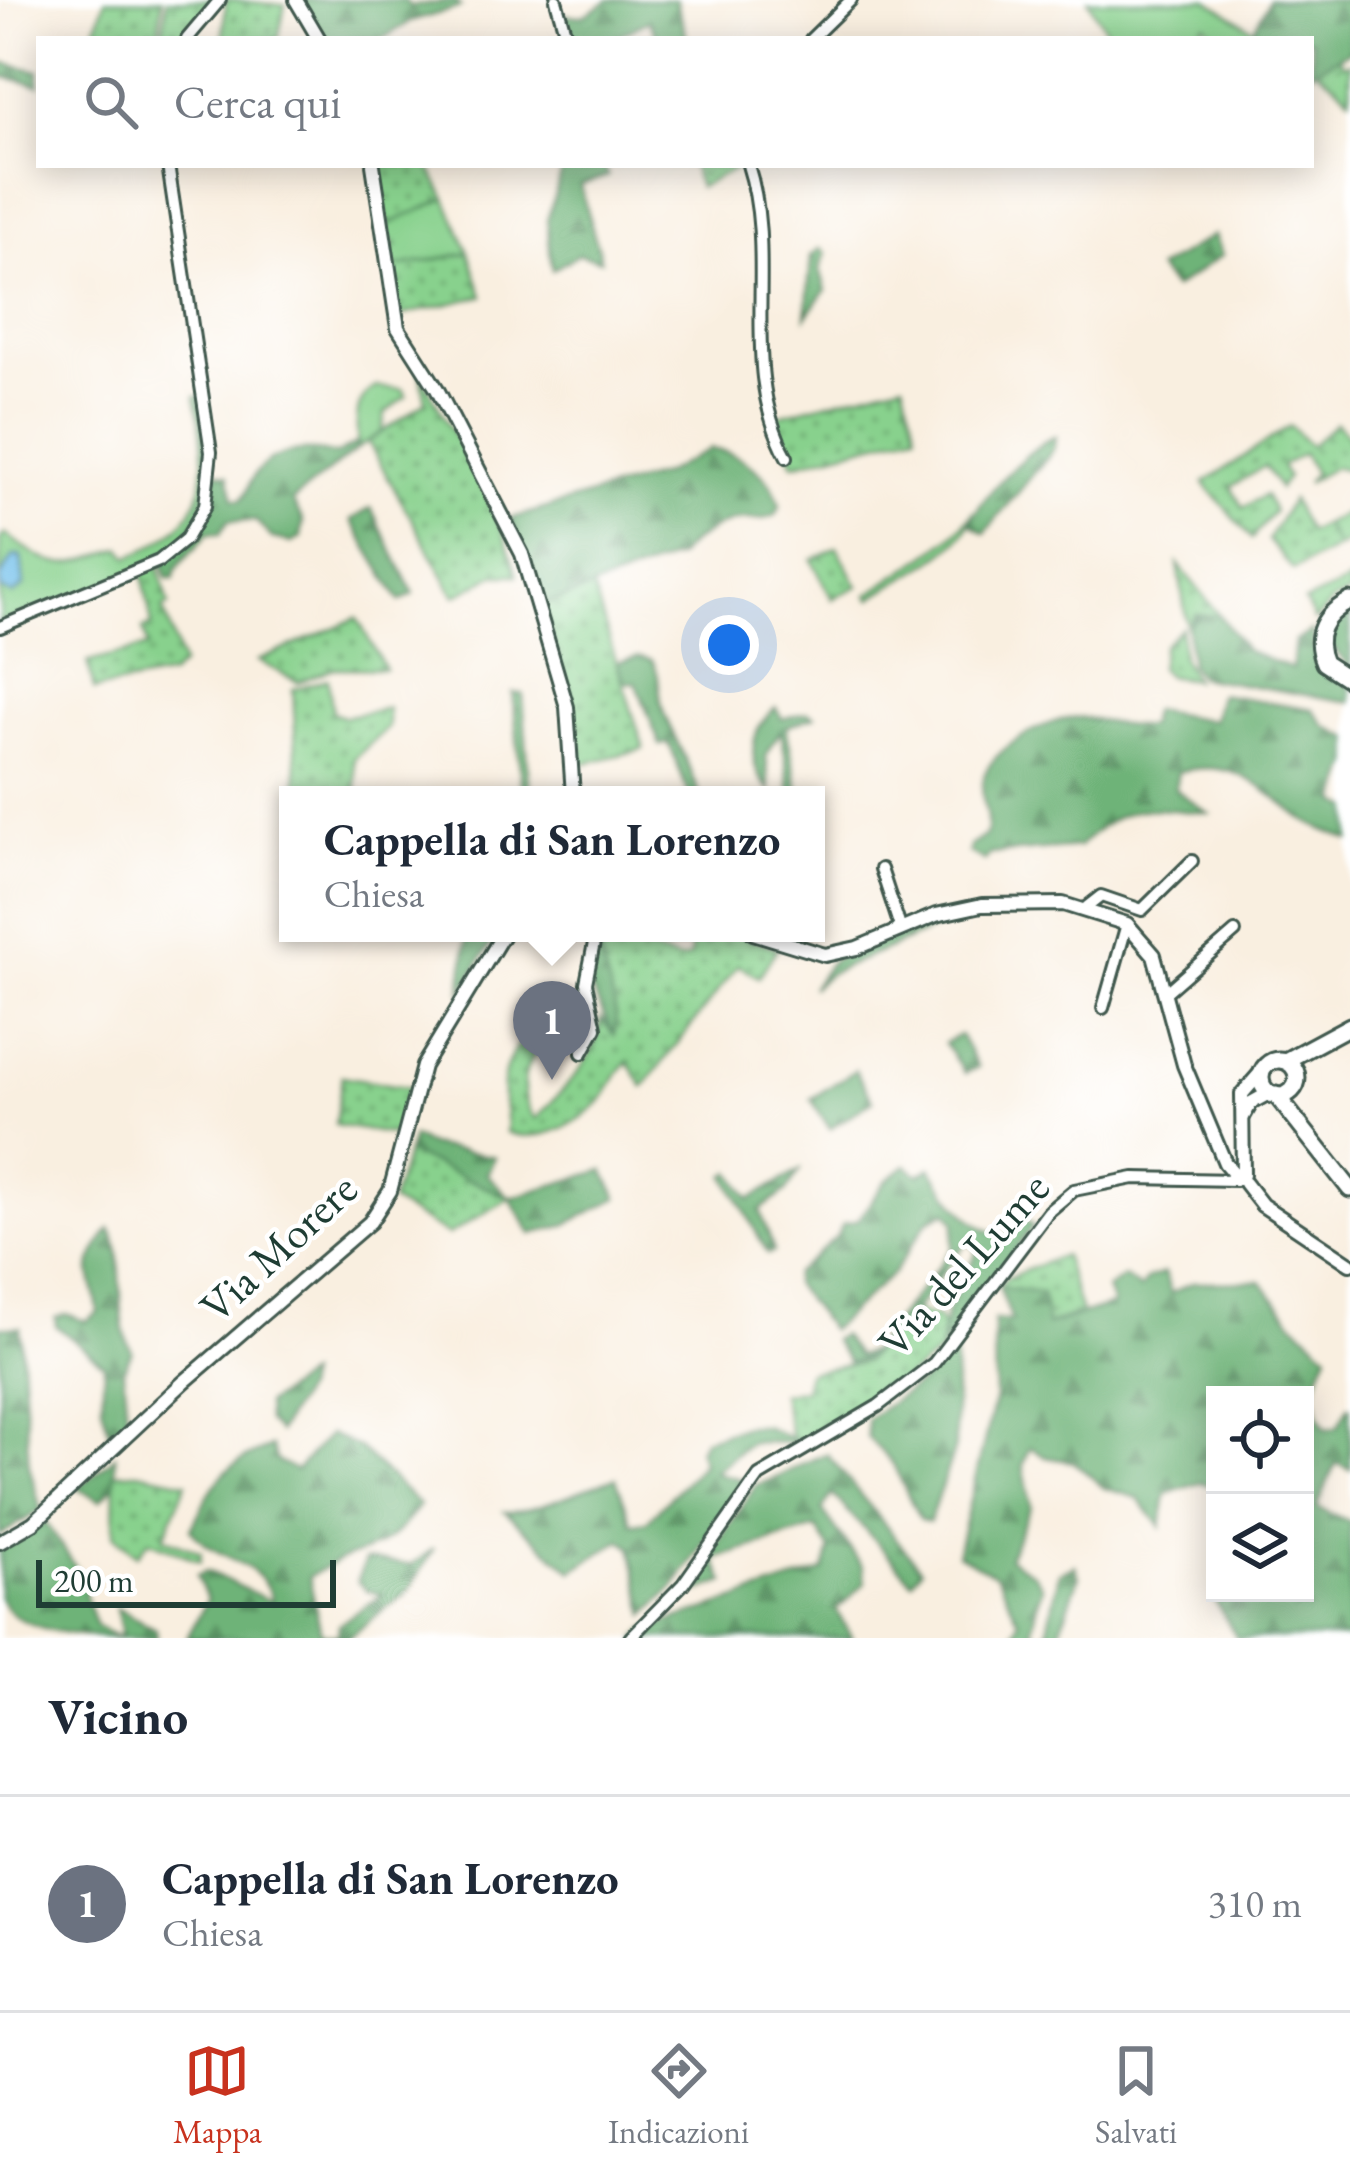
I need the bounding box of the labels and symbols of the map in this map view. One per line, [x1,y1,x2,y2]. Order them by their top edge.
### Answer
your location [699,615,759,675]
pin: 1 [513,981,591,1080]
street label: Via Morere [187,1159,369,1335]
street label: Via del Lume [864,1159,1062,1369]
scale bar [36,1554,336,1607]

